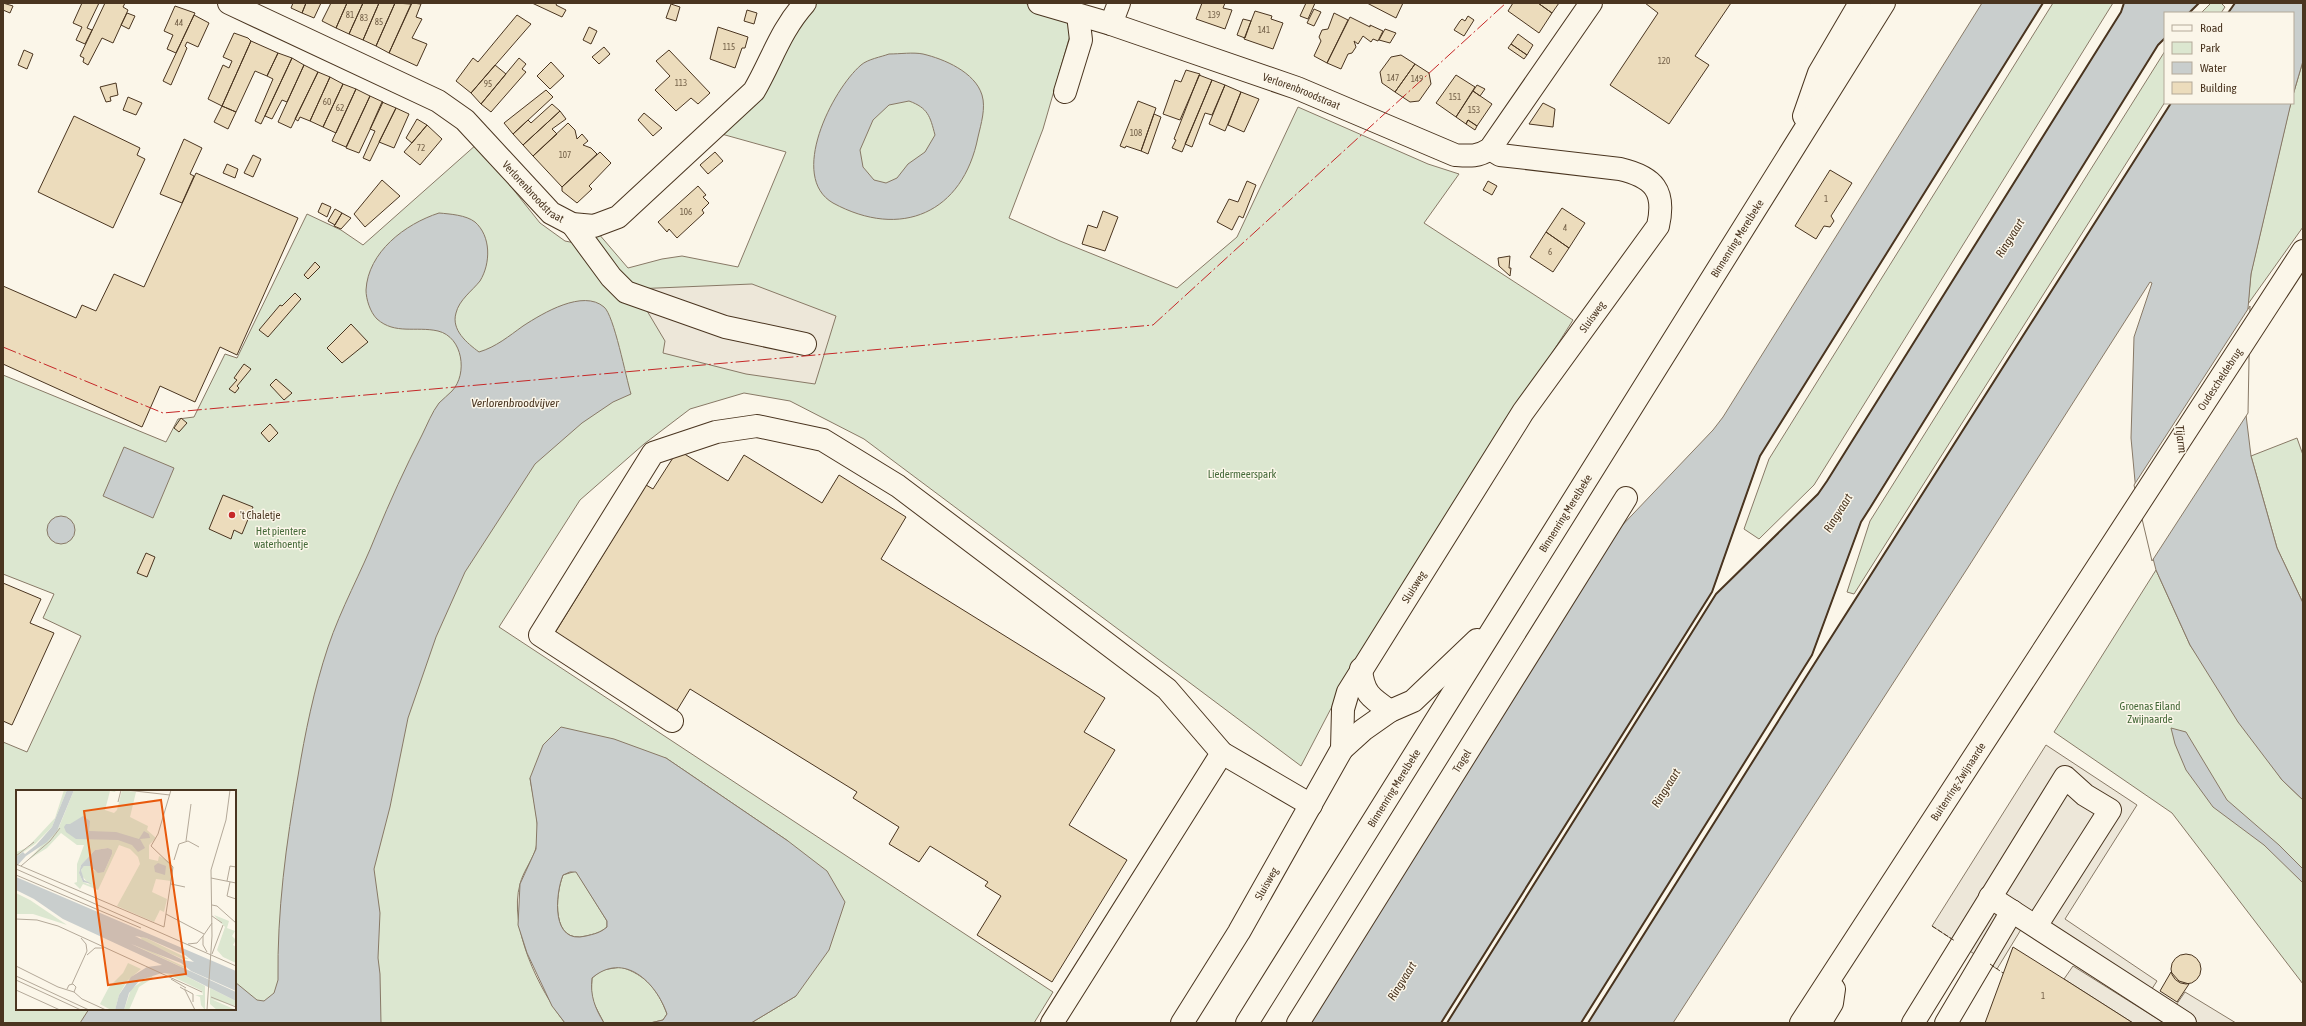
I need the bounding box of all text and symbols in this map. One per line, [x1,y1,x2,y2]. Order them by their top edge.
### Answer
house number: 81 [346,10,354,20]
house number: 139 [1208,10,1220,20]
legend [2164,12,2294,104]
house number: 83 [360,13,368,23]
house number: 85 [375,17,383,27]
house number: 44 [175,18,183,28]
text: Road [2200,21,2223,35]
house number: 141 [1258,25,1270,35]
text: Park [2200,41,2221,55]
house number: 115 [723,42,735,52]
house number: 120 [1658,56,1670,66]
text: Water [2200,61,2227,75]
street label: Verlorenbroodstraat [1261,71,1342,112]
house number: 147 [1387,73,1399,83]
house number: 149 [1411,74,1423,84]
house number: 113 [675,78,687,88]
house number: 95 [484,79,492,89]
text: Building [2200,81,2238,95]
house number: 151 [1449,92,1461,102]
house number: 60 [323,97,331,107]
house number: 62 [336,103,344,113]
house number: 153 [1468,105,1480,115]
house number: 108 [1130,128,1142,138]
house number: 72 [417,143,425,153]
house number: 107 [559,150,571,160]
street label: Verlorenbroodstraat [500,158,566,225]
house number: 1 [1824,194,1828,204]
street label: Binnenring Merelbeke [1708,197,1766,280]
house number: 106 [680,207,692,217]
water label: Ringvaart [1993,216,2028,260]
house number: 4 [1563,223,1567,233]
house number: 6 [1548,247,1552,257]
street label: Sluisweg [1577,299,1608,335]
street label: Oudescheldebrug [2195,346,2244,413]
water label: Verlorenbroodvijver [471,396,559,410]
water label: Tijarm [2172,424,2190,454]
park label: Liedermeerspark [1208,468,1276,480]
street label: Binnenring Merelbeke [1537,472,1594,554]
water label: Ringvaart [1821,491,1856,535]
place label: 't Chaletje [240,509,280,521]
marker: 't Chaletje [227,510,237,520]
park label: Het pientere waterhoentje [254,525,308,550]
street label: Sluisweg [1399,568,1428,605]
park label: Groenas Eiland Zwijnaarde [2120,700,2180,725]
street label: Buitenring-Zwijnaarde [1928,740,1988,823]
street label: Binnenring Merelbeke [1365,747,1423,829]
street label: Tragel [1450,747,1473,775]
water label: Ringvaart [1649,766,1684,810]
inset map [16,790,236,1010]
street label: Sluisweg [1252,865,1280,902]
water label: Ringvaart [1385,959,1420,1003]
house number: 1 [2041,991,2045,1001]

